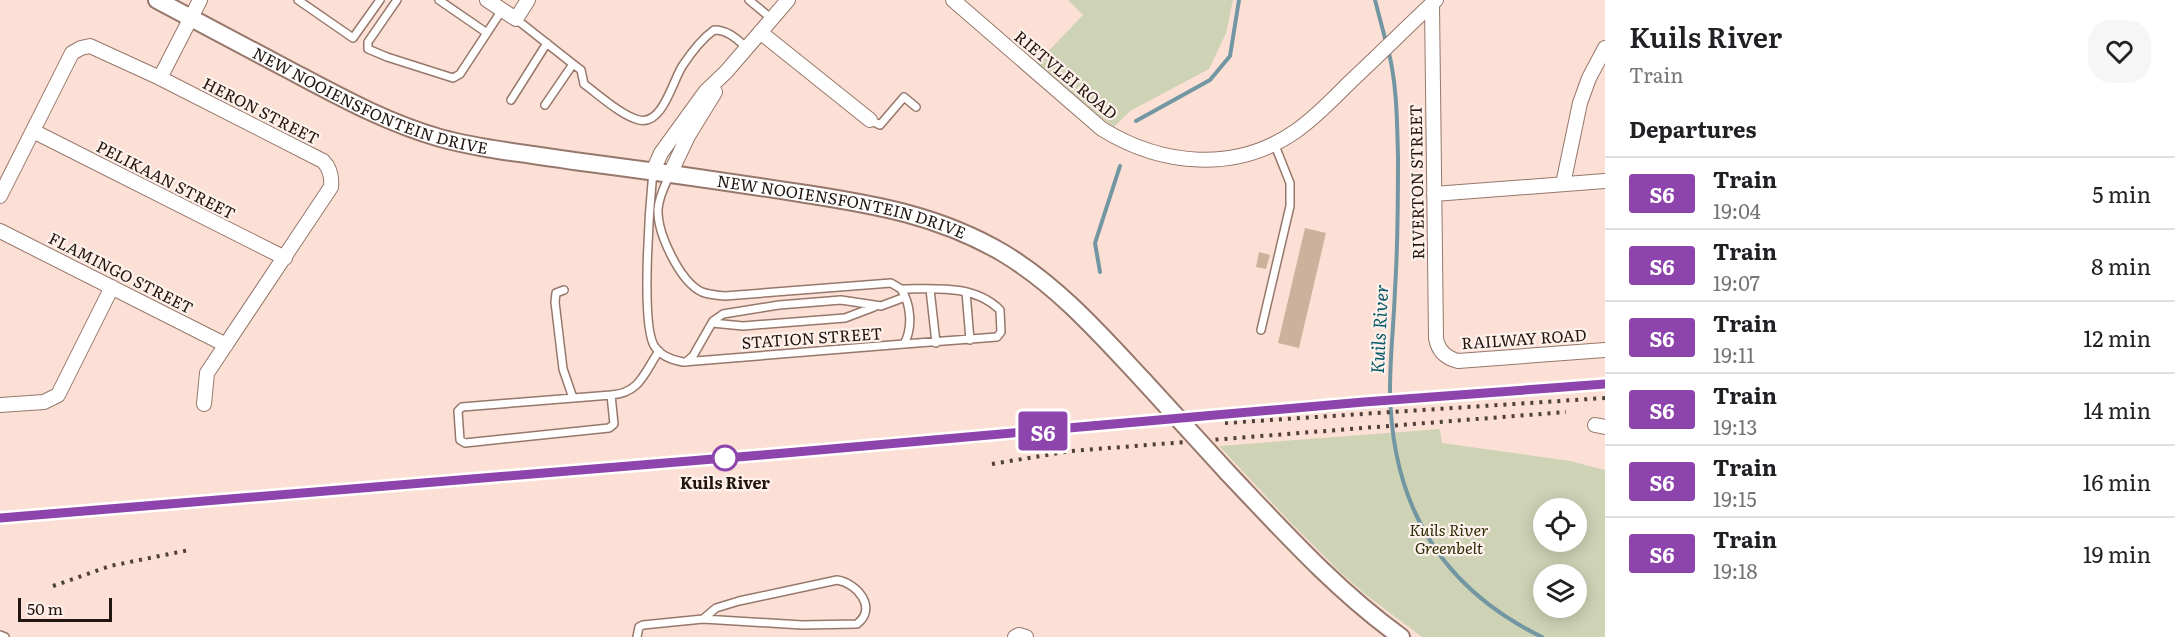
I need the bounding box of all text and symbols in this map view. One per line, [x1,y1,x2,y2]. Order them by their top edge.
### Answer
text: Kuils River [1629,15,1782,57]
button: heart [2088,20,2151,83]
street label: RIETVLEI ROAD [1010,24,1123,125]
street label: NEW NOOIENSFONTEIN DRIVE [249,40,490,159]
text: Train [1629,59,1683,89]
street label: HERON STREET [199,70,324,150]
street label: RIVERTON STREET [1403,104,1429,260]
text: Departures [1629,112,1756,145]
street label: PELIKAAN STREET [93,134,240,225]
text: Train [1713,162,1777,195]
street label: NEW NOOIENSFONTEIN DRIVE [716,168,970,244]
text: 5 min [2092,177,2151,210]
text: S6 [1649,178,1675,209]
text: 19:04 [1713,195,1761,225]
street label: FLAMINGO STREET [45,225,198,319]
text: Train [1713,234,1777,267]
text: 8 min [2091,249,2151,282]
text: S6 [1649,250,1675,281]
text: 19:07 [1713,267,1760,297]
water label: Kuils River [1363,284,1394,374]
text: Train [1713,306,1777,339]
street label: STATION STREET [741,320,883,354]
text: 12 min [2083,321,2151,354]
street label: RAILWAY ROAD [1461,322,1587,354]
text: S6 [1649,322,1675,353]
text: 19:11 [1713,339,1755,369]
text: Train [1713,378,1777,411]
text: 14 min [2083,393,2151,426]
text: S6 [1649,394,1675,425]
text: 19:13 [1713,411,1757,441]
line badge: S6 [1016,412,1070,450]
text: S6 [1030,416,1056,447]
marker: Kuils River [712,445,738,471]
text: Train [1713,450,1777,483]
text: 16 min [2083,465,2151,498]
text: S6 [1649,466,1675,497]
place label: Kuils River [680,470,770,494]
text: 19:15 [1713,483,1757,513]
map controls [1533,498,1587,618]
button: locate [1533,498,1587,552]
park label: Kuils River Greenbelt [1409,517,1489,559]
text: Train [1713,522,1777,555]
text: 19 min [2083,537,2151,570]
text: S6 [1649,538,1675,569]
text: 19:18 [1713,555,1757,585]
button: layers [1533,564,1587,618]
scale bar [18,595,112,622]
text: 50 m [27,596,63,620]

